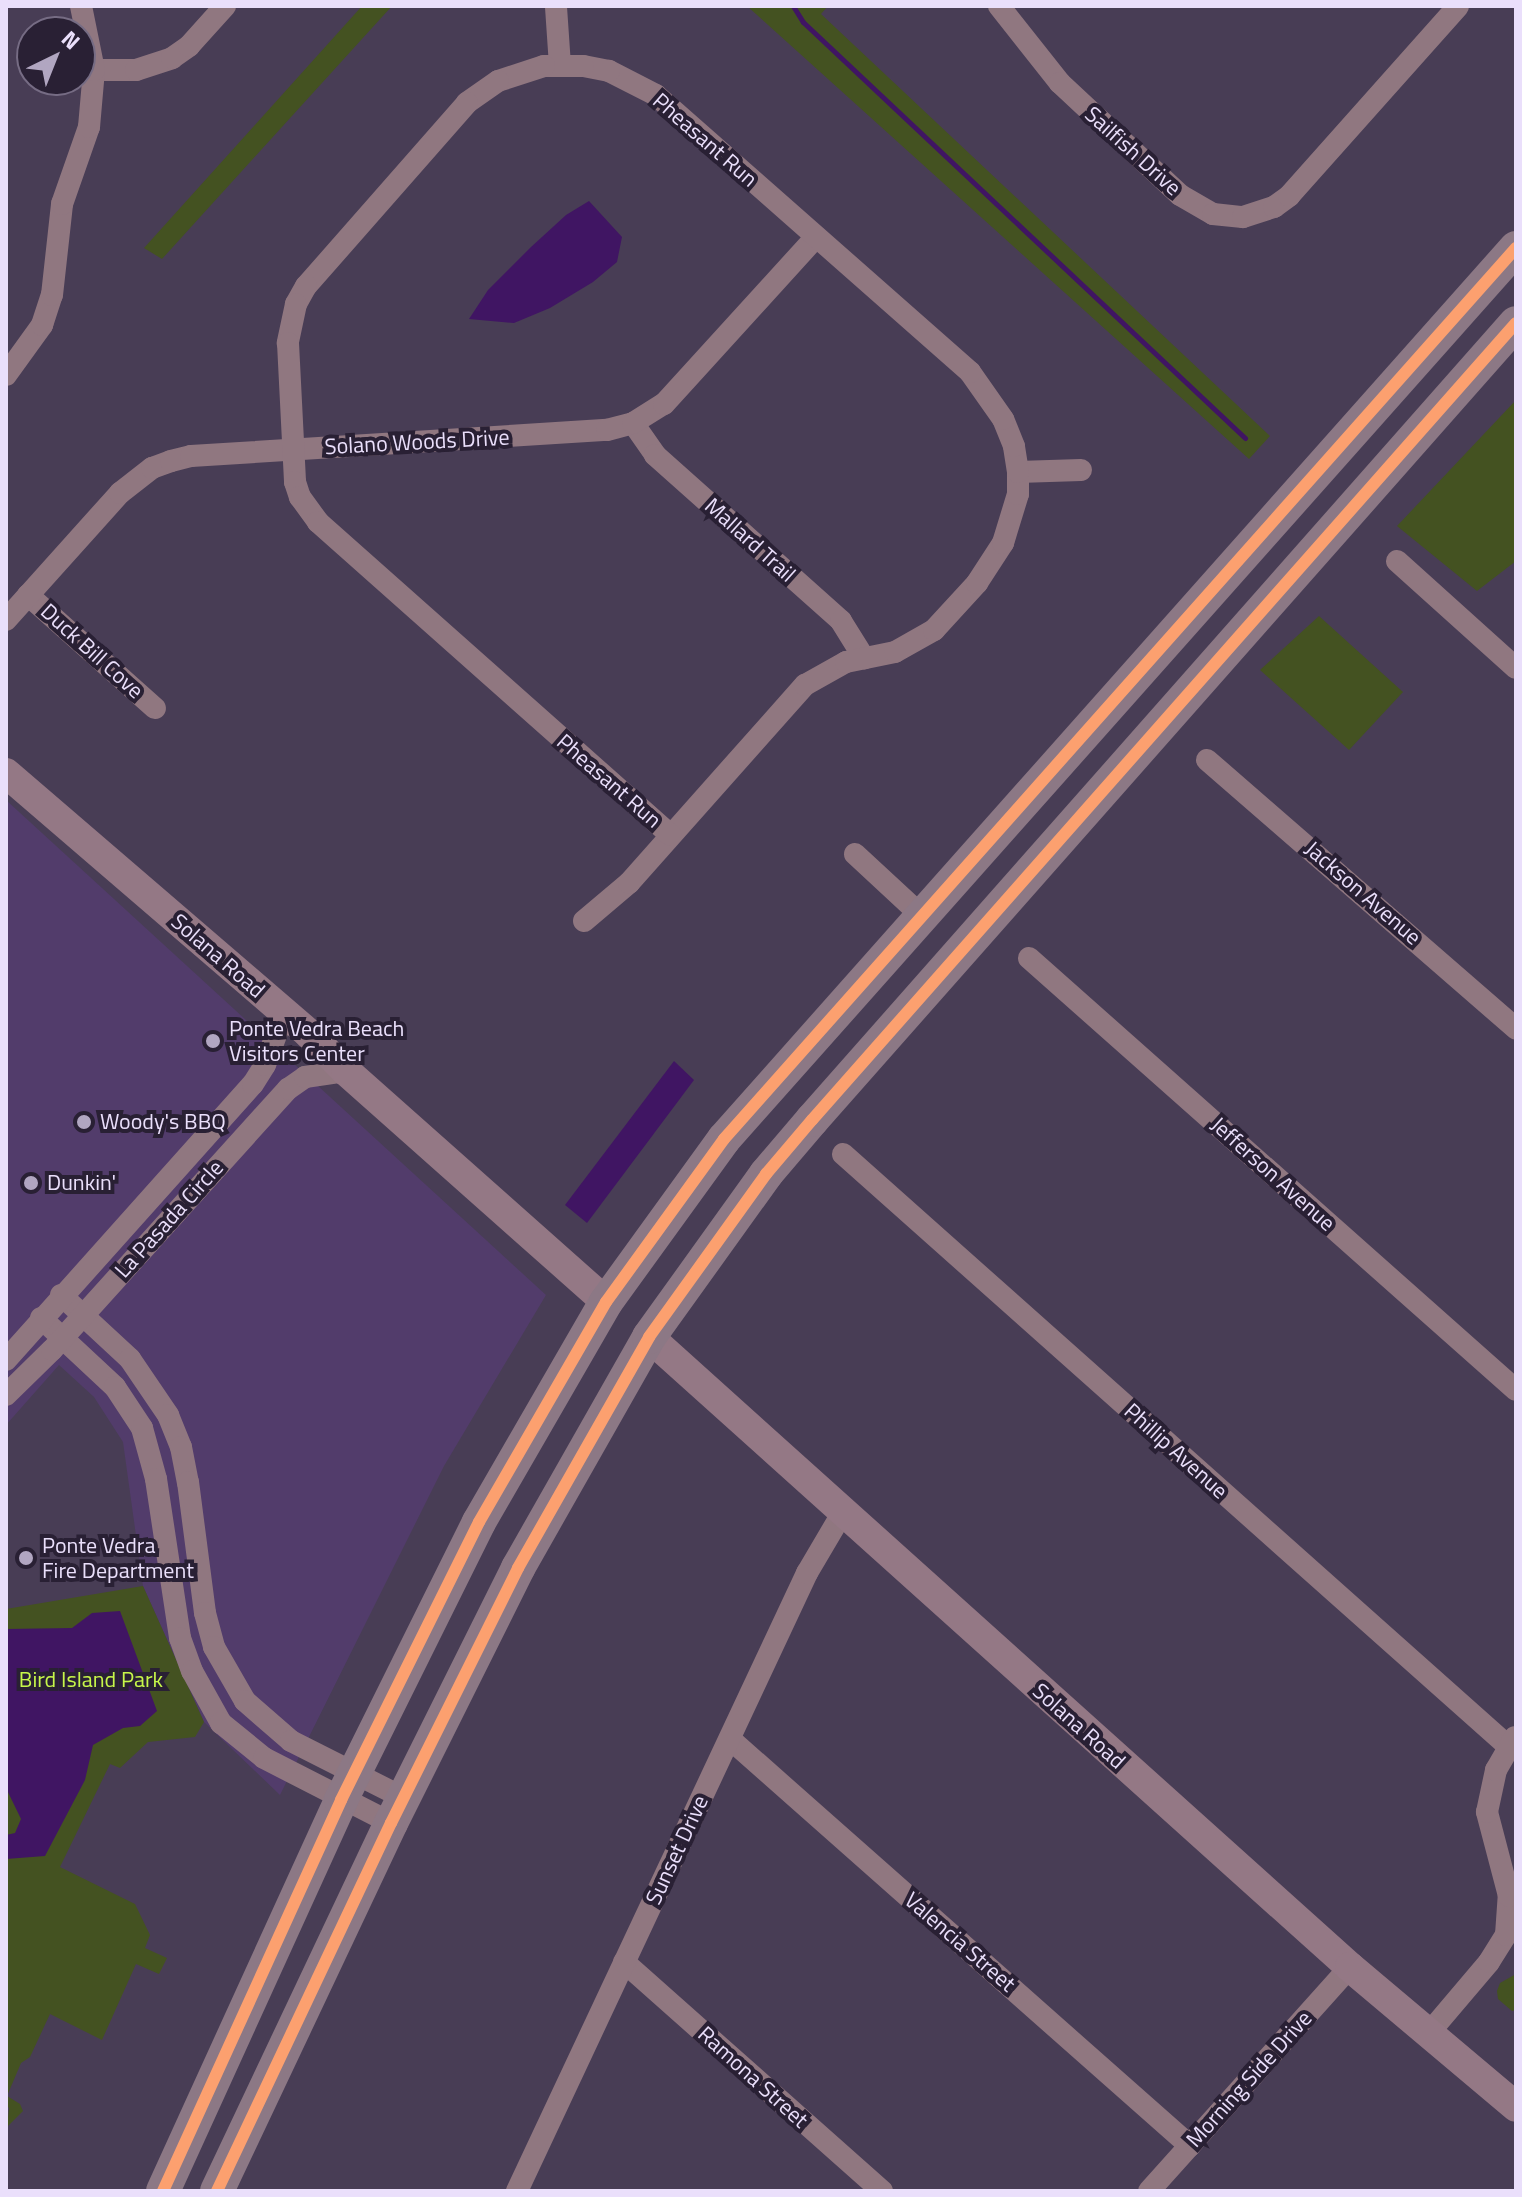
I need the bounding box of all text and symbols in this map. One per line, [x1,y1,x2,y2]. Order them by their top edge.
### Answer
north arrow [16,16,96,96]
text: N [54,22,88,58]
street label: Pheasant Run [647,88,763,192]
street label: Sailfish Drive [1080,101,1186,201]
street label: Solano Woods Drive [324,424,510,460]
street label: Mallard Trail [699,492,801,588]
street label: Duck Bill Cove [35,598,149,704]
street label: Pheasant Run [551,729,667,833]
street label: Jackson Avenue [1300,836,1426,950]
street label: Solana Road [166,908,270,1004]
place label: Ponte Vedra Beach Visitors Center [229,1015,404,1066]
marker: Ponte Vedra Beach Visitors Center [204,1032,222,1050]
place label: Woody's BBQ [100,1109,226,1135]
street label: Jefferson Avenue [1206,1111,1340,1237]
marker: Woody's BBQ [75,1113,93,1131]
street label: La Pasada Circle [109,1155,229,1283]
place label: Dunkin' [47,1170,116,1196]
marker: Dunkin' [22,1174,40,1192]
street label: Phillip Avenue [1119,1398,1233,1504]
place label: Ponte Vedra Fire Department [42,1532,194,1584]
marker: Ponte Vedra Fire Department [17,1549,35,1567]
park label: Bird Island Park [19,1667,163,1693]
street label: Solana Road [1027,1678,1131,1774]
street label: Sunset Drive [640,1791,714,1909]
street label: Valencia Street [899,1887,1021,1997]
street label: Morning Side Drive [1181,2005,1317,2153]
street label: Ramona Street [693,2021,813,2133]

